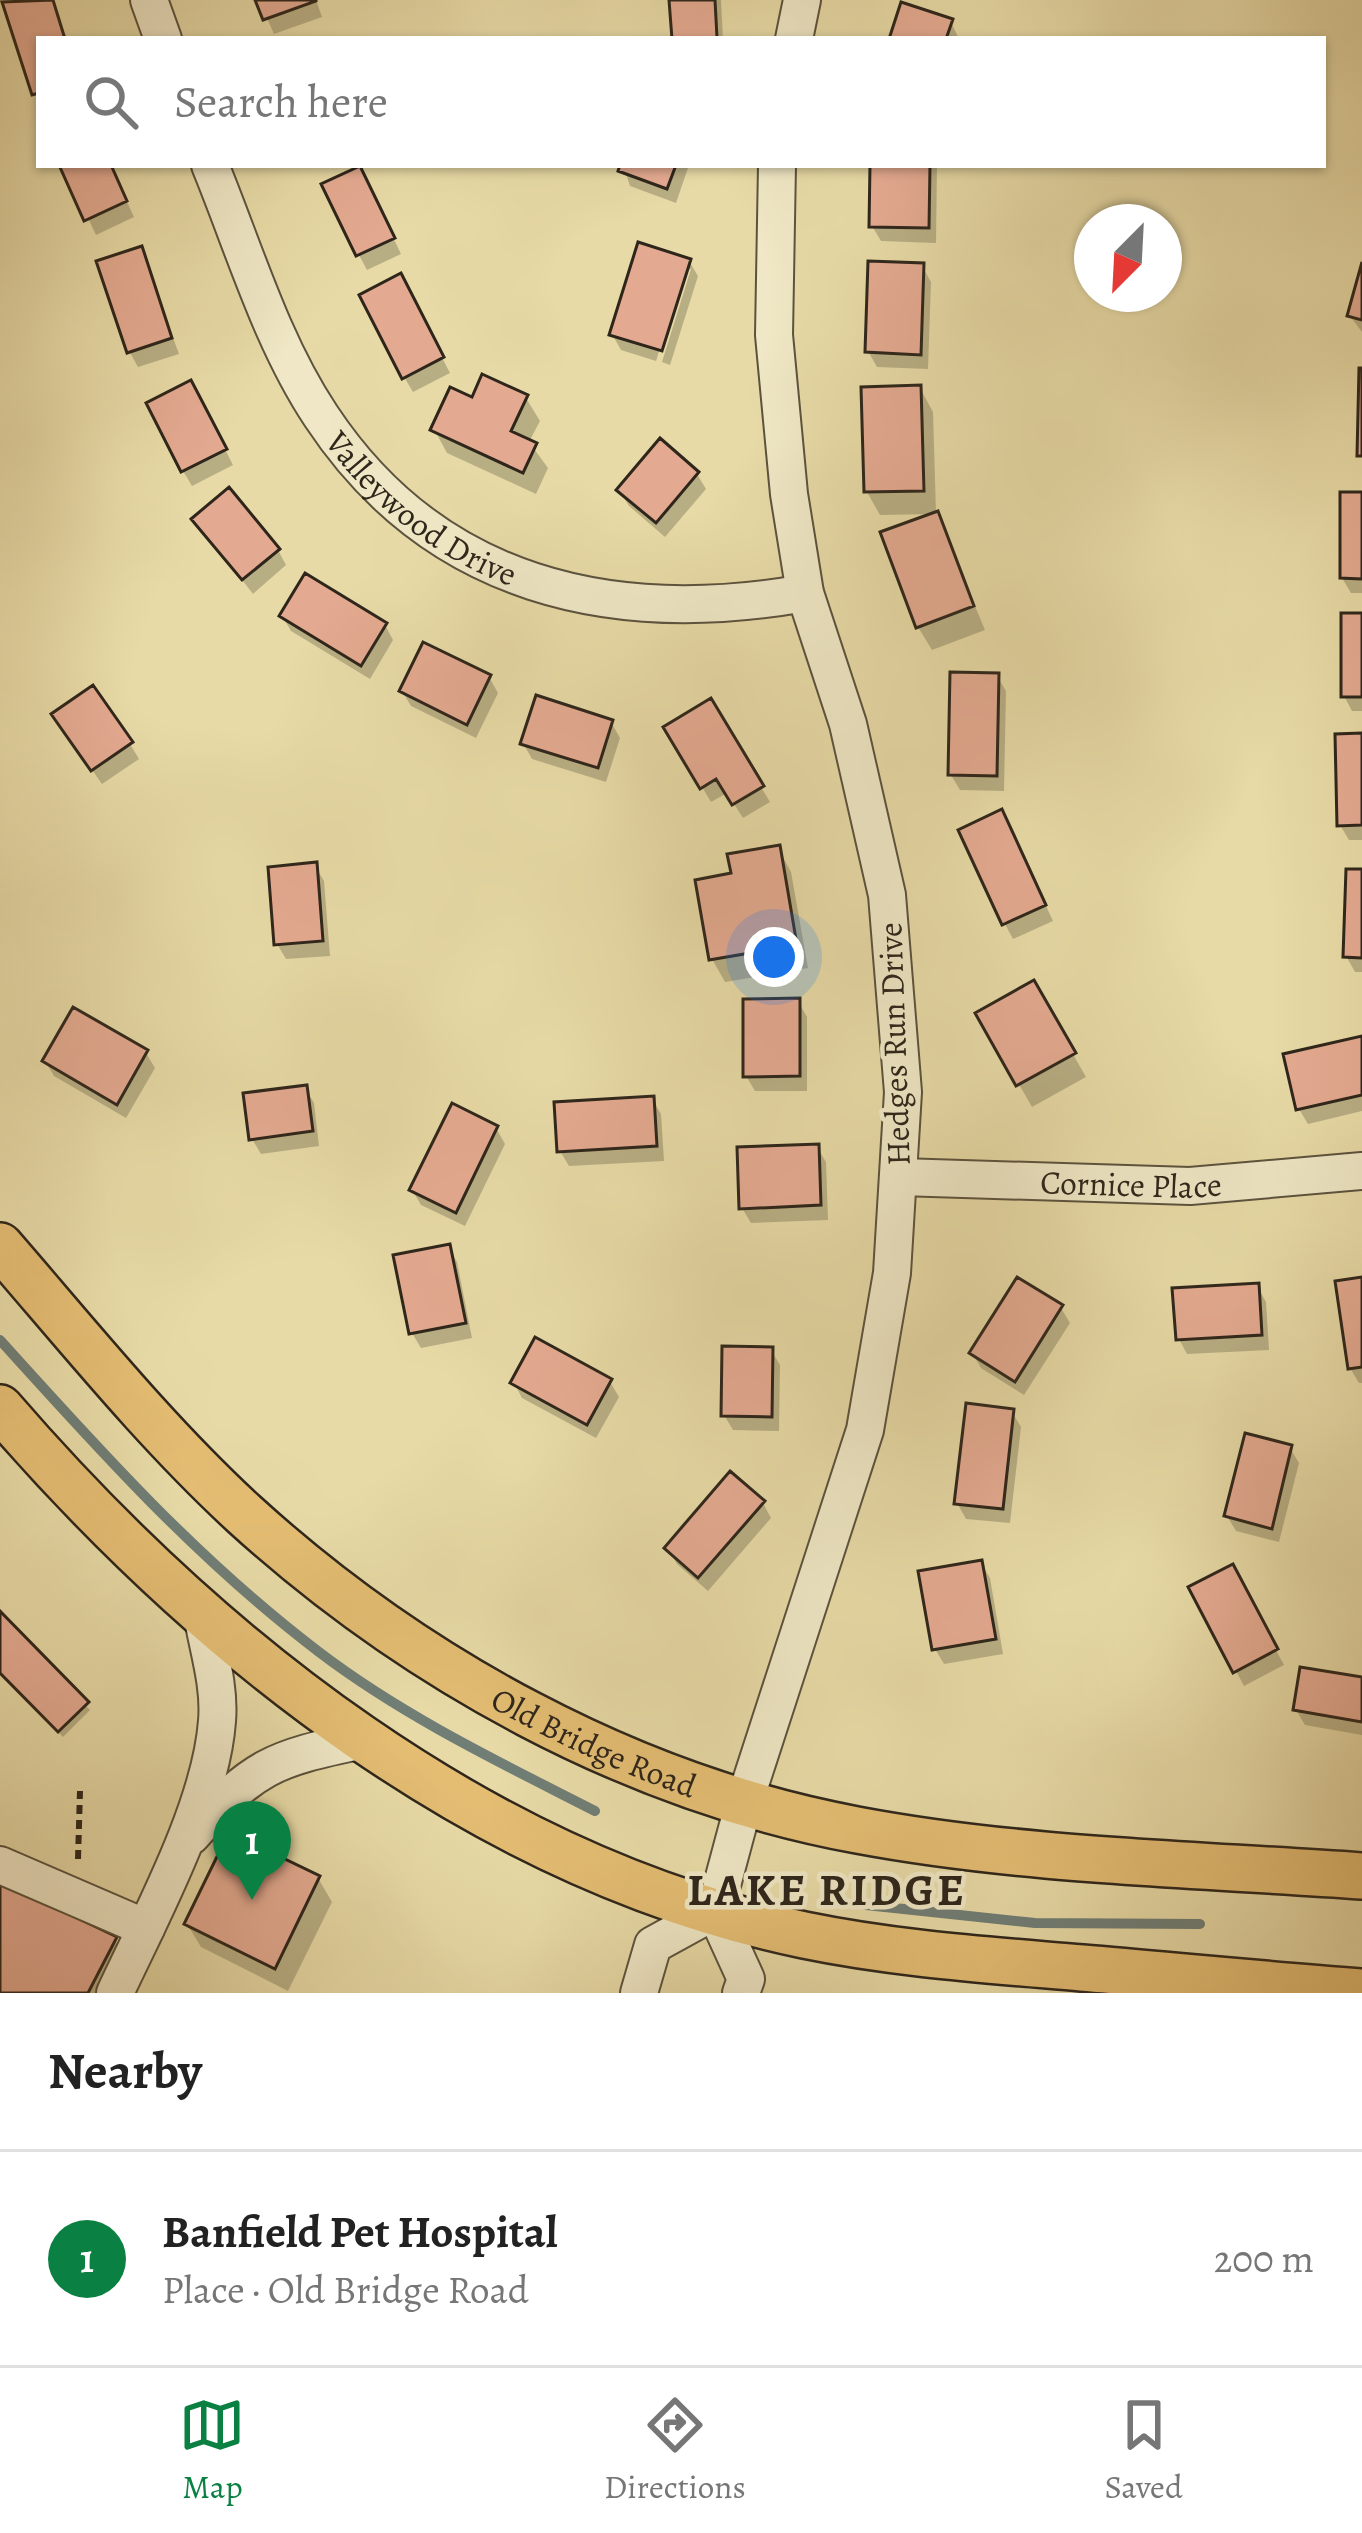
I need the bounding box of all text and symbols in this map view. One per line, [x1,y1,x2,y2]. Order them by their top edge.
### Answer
search box [36,36,1326,168]
icon: search [78,69,144,135]
text: Search here [174,71,388,133]
north arrow [1074,204,1182,312]
street label: Valleywood Drive [315,420,524,596]
street label: Hedges Run Drive [867,921,921,1167]
your location [744,927,804,987]
street label: Cornice Place [1040,1159,1223,1209]
street label: Old Bridge Road [484,1676,703,1808]
pin: 1 [213,1801,291,1900]
district label: LAKE RIDGE [687,1859,967,1921]
text: Nearby [48,2036,202,2106]
text: Banfield Pet Hospital [162,2201,558,2263]
text: 1 [80,2232,94,2285]
text: 200 m [1214,2232,1314,2285]
text: Place · Old Bridge Road [162,2263,529,2316]
tab: Map [179,2392,245,2509]
tab: Directions [604,2392,746,2509]
tab: Saved [1104,2392,1183,2509]

